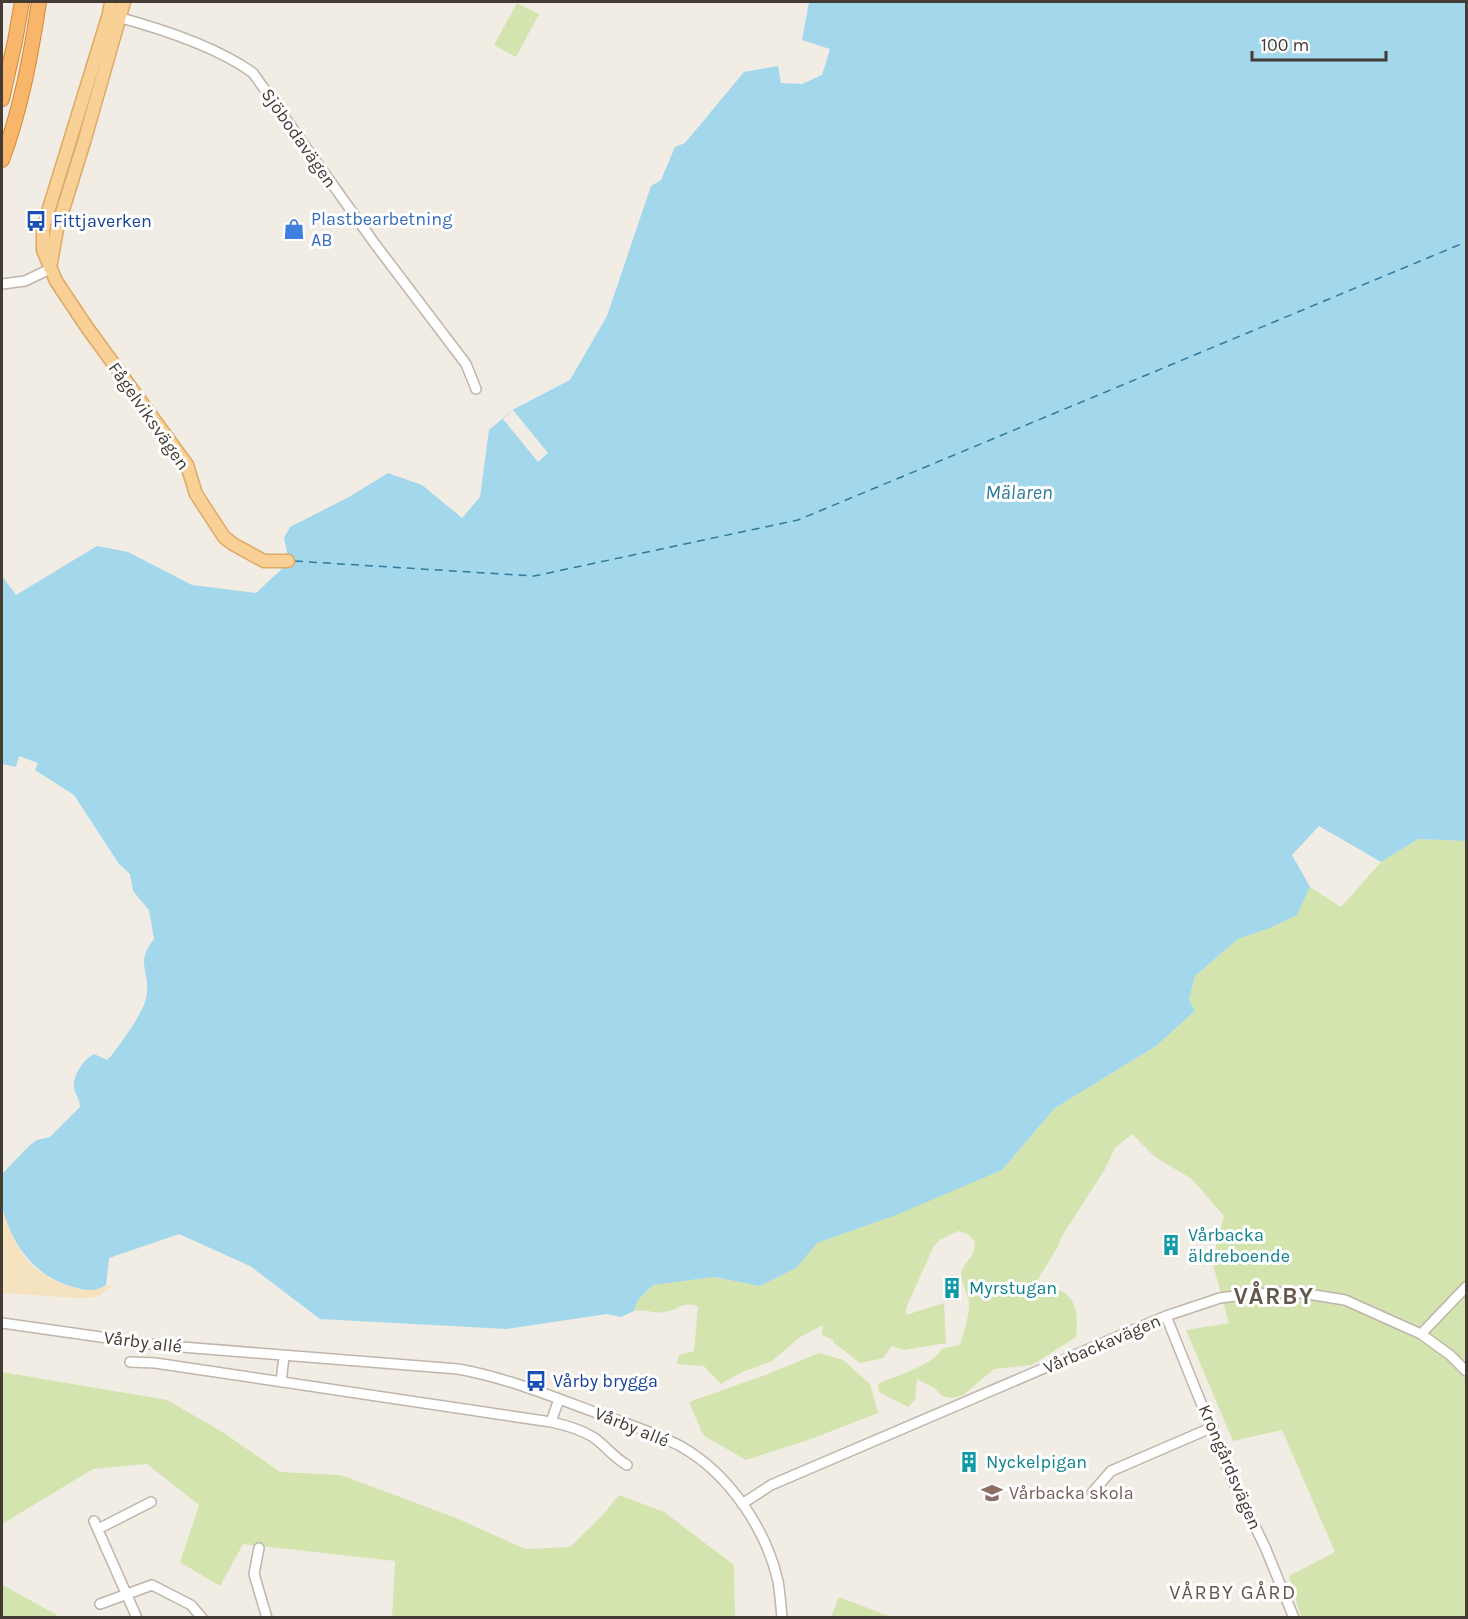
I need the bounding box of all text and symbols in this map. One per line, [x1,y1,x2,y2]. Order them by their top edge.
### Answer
scale bar [1252,24,1386,62]
text: 100 m [1261,34,1309,56]
street label: Sjöbodavägen [257,84,341,192]
place label: Plastbearbetning AB [311,208,452,251]
bus stop icon: Fittjaverken [24,209,48,233]
place label: Fittjaverken [53,210,152,232]
shop icon: Plastbearbetning AB [282,217,306,241]
street label: Fågelviksvägen [104,358,194,474]
water label: Mälaren [985,481,1053,504]
place label: Vårbacka äldreboende [1188,1224,1290,1267]
building icon: Vårbacka äldreboende [1159,1233,1183,1257]
building icon: Myrstugan [940,1276,964,1300]
place label: Myrstugan [969,1277,1057,1299]
district label: VÅRBY [1233,1281,1315,1310]
street label: Vårbackavägen [1040,1309,1164,1379]
street label: Vårby allé [103,1326,183,1358]
bus stop icon: Vårby brygga [524,1369,548,1393]
place label: Vårby brygga [553,1370,658,1392]
street label: Krongårdsvägen [1194,1401,1266,1533]
street label: Vårby allé [591,1402,673,1452]
building icon: Nyckelpigan [957,1450,981,1474]
place label: Nyckelpigan [986,1451,1087,1473]
school or university icon: Vårbacka skola [980,1481,1004,1505]
place label: Vårbacka skola [1009,1482,1134,1504]
district label: VÅRBY GÅRD [1169,1581,1297,1604]

